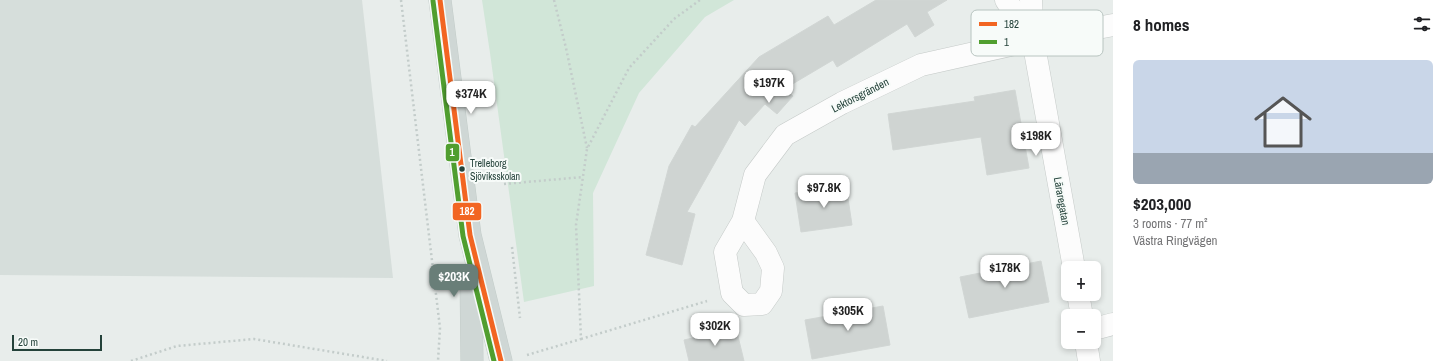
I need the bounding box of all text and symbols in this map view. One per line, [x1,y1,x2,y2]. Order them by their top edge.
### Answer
legend [971,10,1103,56]
text: 8 homes [1133,13,1190,36]
icon: filters [1411,13,1433,35]
text: 182 [1004,17,1019,31]
text: 1 [1004,35,1009,49]
pin: $197K [741,70,797,104]
text: $197K [753,74,785,91]
street label: Lektorsgränden [829,75,891,115]
pin: $374K [443,81,499,115]
text: $374K [455,85,487,102]
icon: home [1247,86,1319,158]
pin: $198K [1008,123,1064,157]
text: $198K [1020,127,1052,144]
line badge: 1 [445,143,460,162]
text: 1 [449,145,455,159]
place label: Trelleborg Sjöviksskolan [470,157,520,183]
marker: Trelleborg Sjöviksskolan [457,164,467,174]
pin: $97.8K [791,175,857,209]
street label: Läraregatan [1051,176,1073,226]
text: $97.8K [807,179,841,196]
text: $203,000 [1133,192,1191,215]
line badge: 182 [452,202,482,221]
text: 182 [459,204,475,218]
text: 3 rooms · 77 m² [1133,215,1208,232]
text: Västra Ringvägen [1133,232,1218,249]
pin: $178K [977,255,1033,289]
text: $178K [989,259,1021,276]
map controls [1061,261,1101,349]
button: + [1061,261,1101,301]
pin: $203K [426,264,482,298]
text: $203K [438,268,470,285]
pin: $305K [820,298,876,332]
text: $305K [832,302,864,319]
button: − [1061,309,1101,349]
pin: $302K [687,313,743,347]
text: $302K [699,317,731,334]
scale bar [12,333,102,352]
text: 20 m [18,335,38,349]

